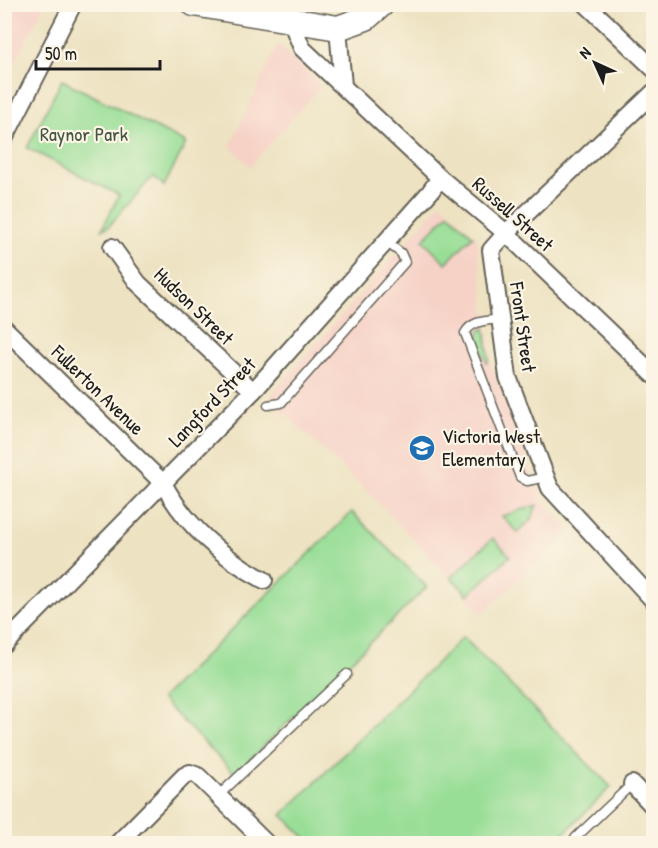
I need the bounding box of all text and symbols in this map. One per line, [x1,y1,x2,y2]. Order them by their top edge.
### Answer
scale bar [36,33,160,71]
north arrow [565,33,625,93]
text: 50 m [45,41,77,66]
text: N [574,41,596,63]
park label: Raynor Park [40,120,128,147]
street label: Russell Street [467,170,560,258]
street label: Hudson Street [149,261,241,351]
street label: Front Street [504,279,543,375]
street label: Fullerton Avenue [45,338,151,441]
street label: Langford Street [162,350,262,452]
place label: Victoria West Elementary [442,422,541,472]
school or university icon: Victoria West Elementary [407,433,437,463]

